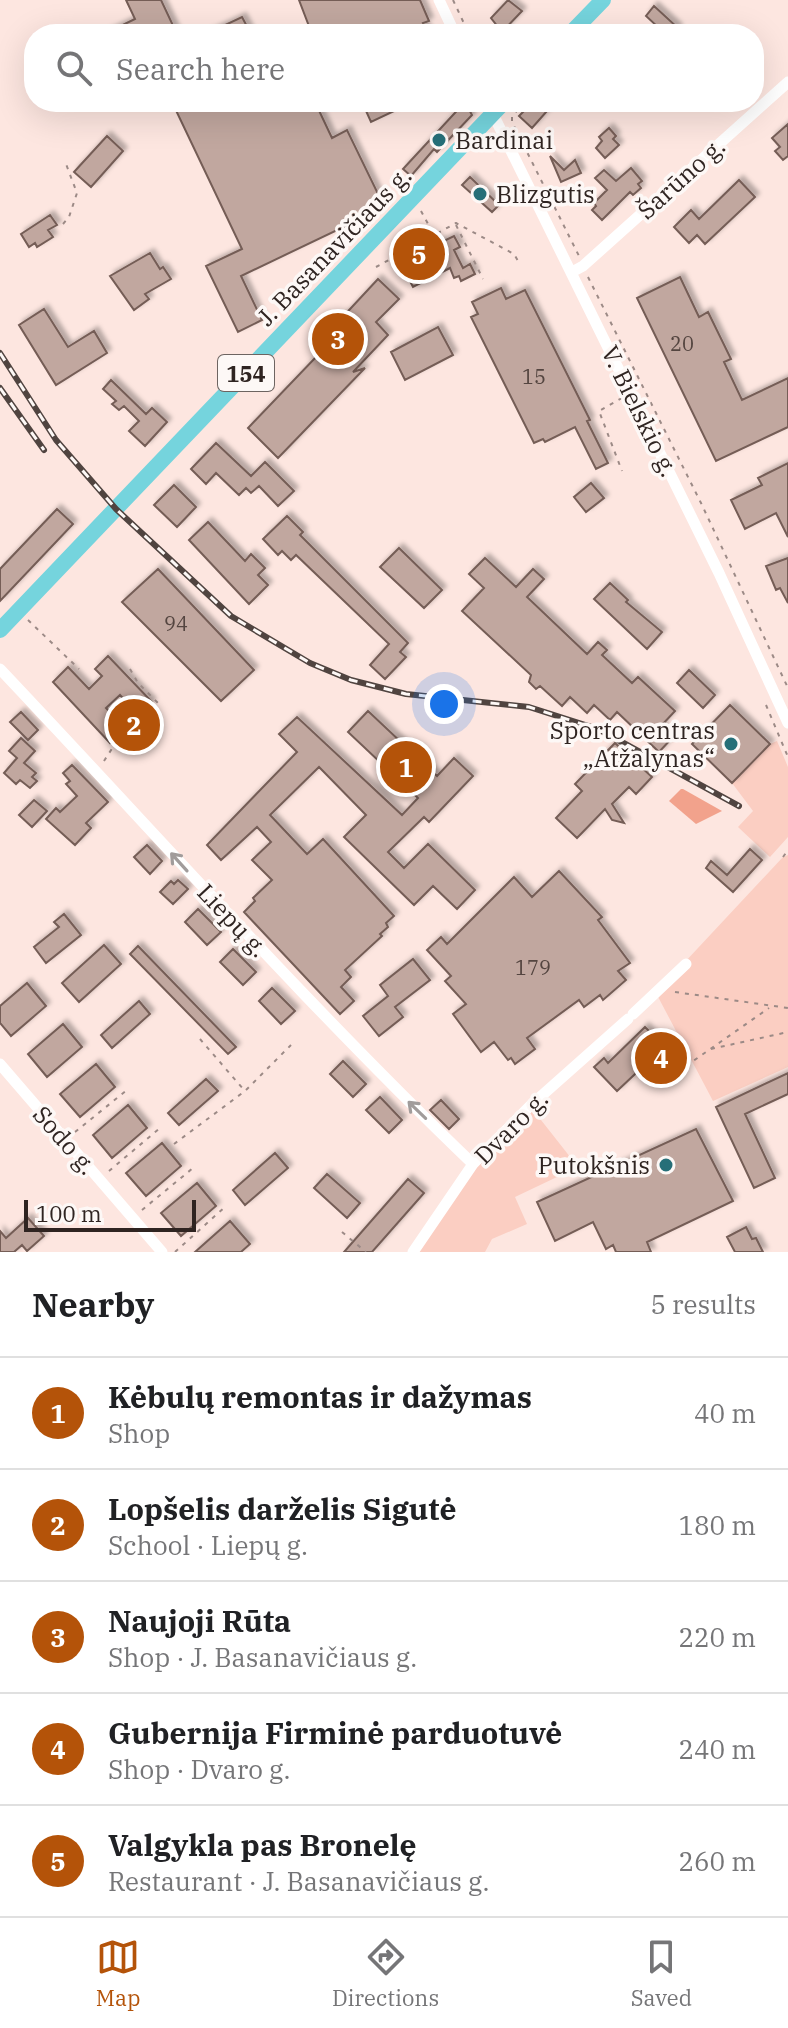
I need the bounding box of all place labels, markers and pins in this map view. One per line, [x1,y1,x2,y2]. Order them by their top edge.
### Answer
place label: Bardinai [455,124,553,156]
marker: Bardinai [430,131,448,149]
place label: Blizgutis [496,178,595,210]
marker: Blizgutis [471,185,489,203]
pin: 5 [393,224,445,284]
pin: 3 [312,309,364,369]
pin: 2 [108,695,160,755]
place label: Sporto centras „Atžalynas“ [550,714,715,774]
marker: Sporto centras „Atžalynas“ [722,735,740,753]
pin: 1 [380,737,432,797]
pin: 4 [635,1028,687,1088]
place label: Putokšnis [538,1149,650,1181]
marker: Putokšnis [657,1156,675,1174]

